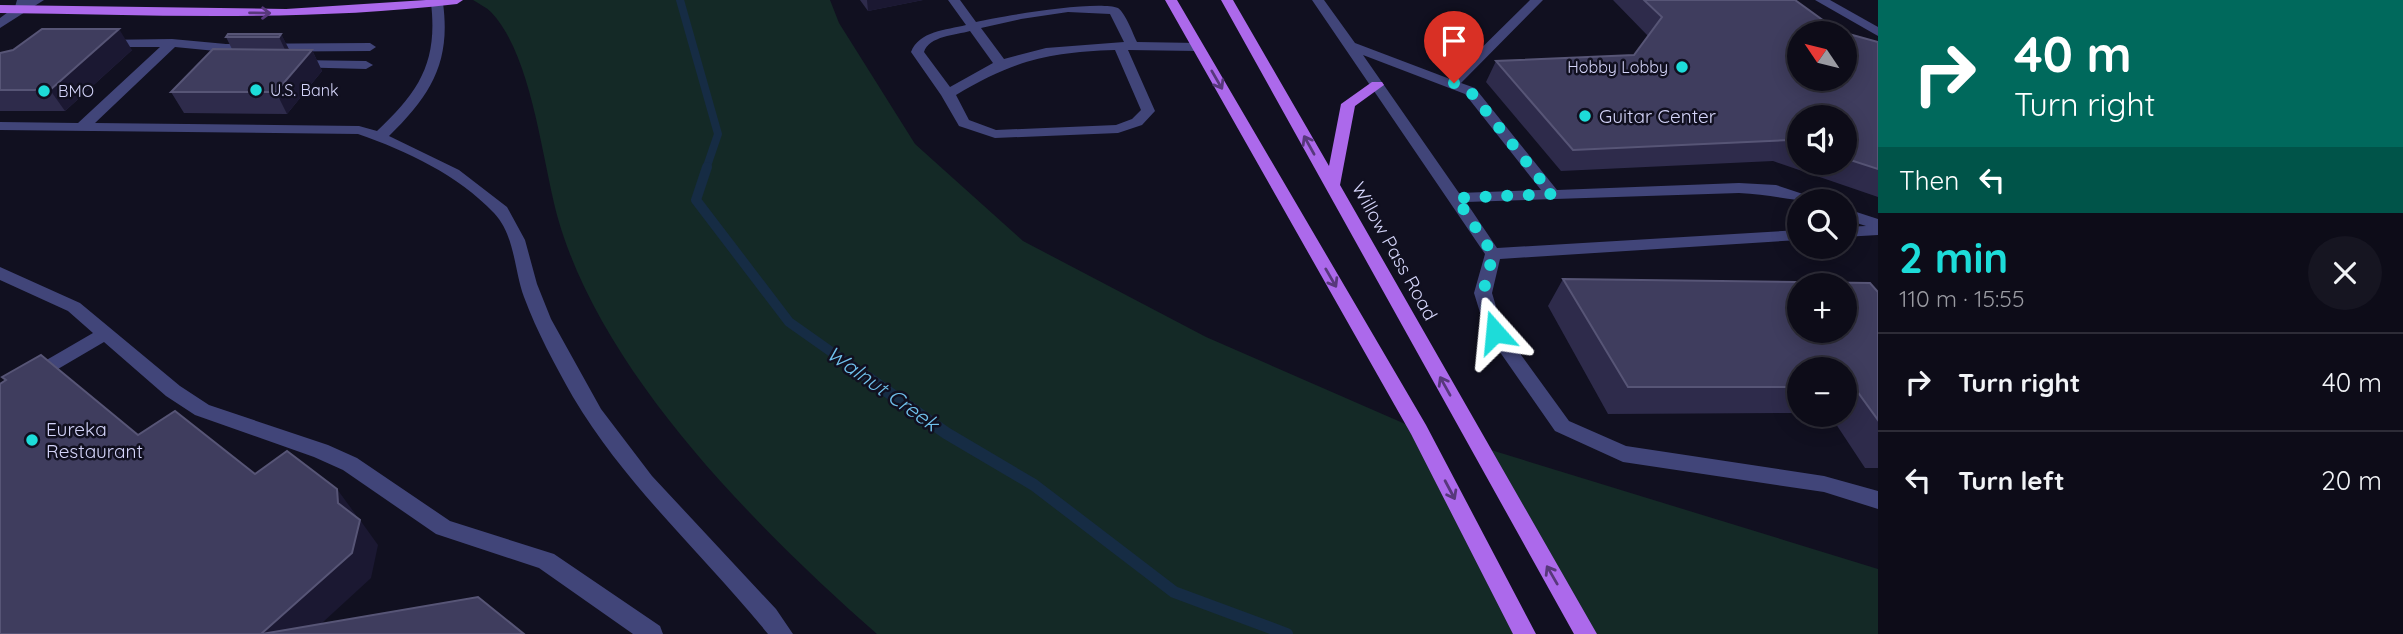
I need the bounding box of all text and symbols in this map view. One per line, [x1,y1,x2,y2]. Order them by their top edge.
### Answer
one-way arrow [249,6,272,19]
pin [1424,11,1484,83]
north arrow [1787,21,1857,91]
map controls [1787,21,1857,427]
icon: arrive [1435,22,1473,60]
text: 40 m [2014,23,2132,84]
icon: right [1899,28,1990,119]
place label: Hobby Lobby [1567,57,1668,77]
marker: Hobby Lobby [1674,59,1690,75]
one-way arrow [1211,70,1225,90]
place label: U.S. Bank [270,80,338,100]
place label: BMO [58,81,94,101]
marker: U.S. Bank [248,82,264,98]
marker: BMO [36,83,52,99]
text: Turn right [2014,84,2155,124]
place label: Guitar Center [1599,104,1717,128]
button: sound [1787,105,1857,175]
marker: Guitar Center [1577,108,1593,124]
one-way arrow [1302,136,1316,156]
icon: left [1973,161,2011,199]
text: Then [1899,164,1959,197]
street label: Willow Pass Road [1347,177,1443,325]
button: search [1787,189,1857,259]
text: 2 min [1899,231,2008,284]
button: close [2308,236,2382,310]
one-way arrow [1324,267,1338,287]
button: + [1787,273,1857,343]
text: 110 m · 15:55 [1899,284,2024,313]
position arrow [1458,295,1532,369]
water label: Walnut Creek [822,340,946,437]
button: − [1787,357,1857,427]
icon: right [1899,363,1937,401]
text: Turn right [1958,366,2080,399]
text: 40 m [2322,366,2382,399]
one-way arrow [1438,377,1452,397]
place label: Eureka Restaurant [46,417,143,463]
marker: Eureka Restaurant [24,432,40,448]
icon: left [1899,461,1937,499]
text: Turn left [1958,464,2065,497]
text: 20 m [2321,464,2382,497]
one-way arrow [1444,479,1457,500]
one-way arrow [1545,565,1559,585]

